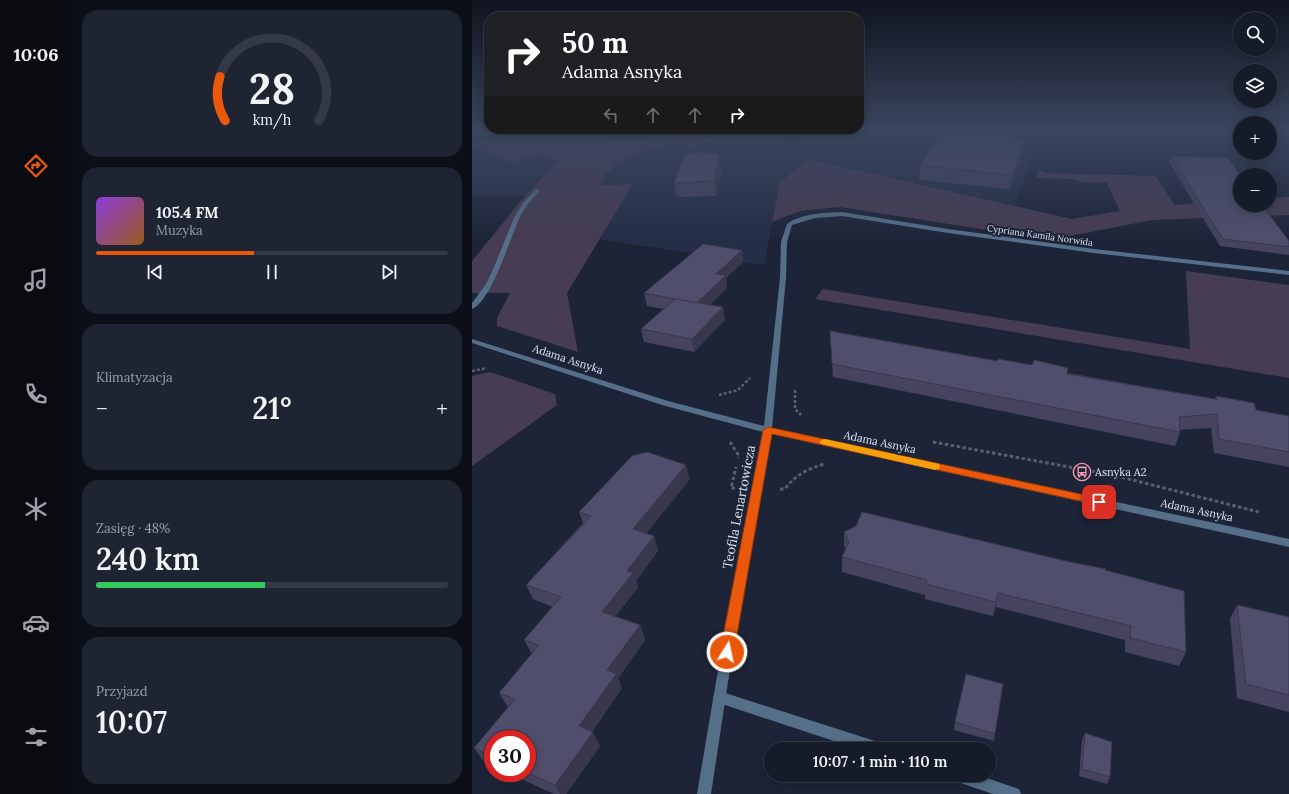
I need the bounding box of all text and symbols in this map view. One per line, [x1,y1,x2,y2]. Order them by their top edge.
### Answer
map controls [1233,12,1277,212]
button: search [1233,12,1277,56]
text: 50 m [562,25,628,61]
icon: right [496,28,548,80]
text: 10:06 [13,43,59,66]
text: Adama Asnyka [562,60,682,83]
text: 28 [249,62,295,115]
button: layers [1233,64,1277,108]
icon: left [600,104,622,126]
icon: ahead [642,104,664,126]
icon: ahead [684,104,706,126]
icon: right [726,104,748,126]
text: km/h [253,111,292,130]
button: + [1233,116,1277,160]
icon: directions [22,152,50,180]
button: − [1233,168,1277,212]
text: 105.4 FM [156,203,219,222]
text: Muzyka [156,222,203,239]
street label: Cypriana Kamila Norwida [986,222,1094,248]
icon: previous [144,261,166,283]
icon: pause [261,261,283,283]
icon: next [378,261,400,283]
icon: music [22,266,50,294]
street label: Adama Asnyka [530,341,605,377]
text: Klimatyzacja [96,369,173,386]
icon: phone [22,380,50,408]
text: 21° [252,389,292,427]
text: − [96,394,108,422]
text: + [436,394,448,422]
street label: Adama Asnyka [842,427,918,457]
street label: Teofila Lenartowicza [719,443,759,570]
bus stop icon: Asnyka A2 [1072,462,1092,482]
place label: Asnyka A2 [1094,465,1147,479]
pin [1082,485,1116,519]
icon: arrive [1088,491,1110,513]
icon: climate [22,495,50,523]
street label: Adama Asnyka [1159,495,1235,525]
text: Zasięg · 48% [96,520,170,537]
text: 240 km [96,540,200,578]
icon: car [22,609,50,637]
position arrow [706,631,748,673]
text: Przyjazd [96,683,147,700]
text: 10:07 [96,703,167,741]
icon: filters [22,723,50,751]
speed limit sign: 30 [484,730,536,782]
text: 10:07 · 1 min · 110 m [813,752,947,771]

